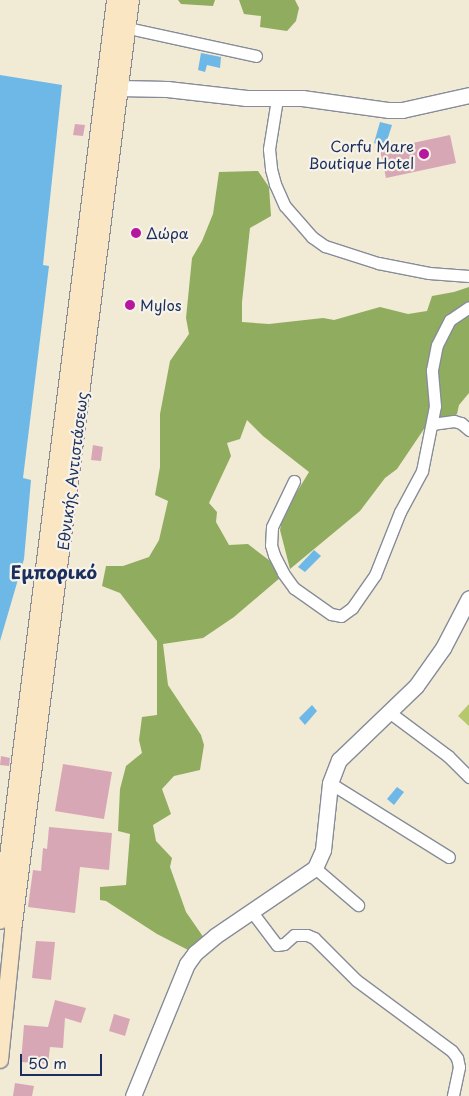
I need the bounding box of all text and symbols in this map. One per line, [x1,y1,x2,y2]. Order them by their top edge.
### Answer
place label: Corfu Mare Boutique Hotel [307,136,414,171]
marker: Corfu Mare Boutique Hotel [418,148,430,160]
place label: Δώρα [146,224,189,242]
marker: Δώρα [130,227,142,239]
place label: Mylos [140,296,182,314]
marker: Mylos [124,299,136,311]
street label: Εθνικής Αντιστάσεως [53,391,91,551]
district label: Εμπορικό [11,561,97,583]
scale bar [22,1044,105,1076]
text: 50 m [28,1051,67,1074]

